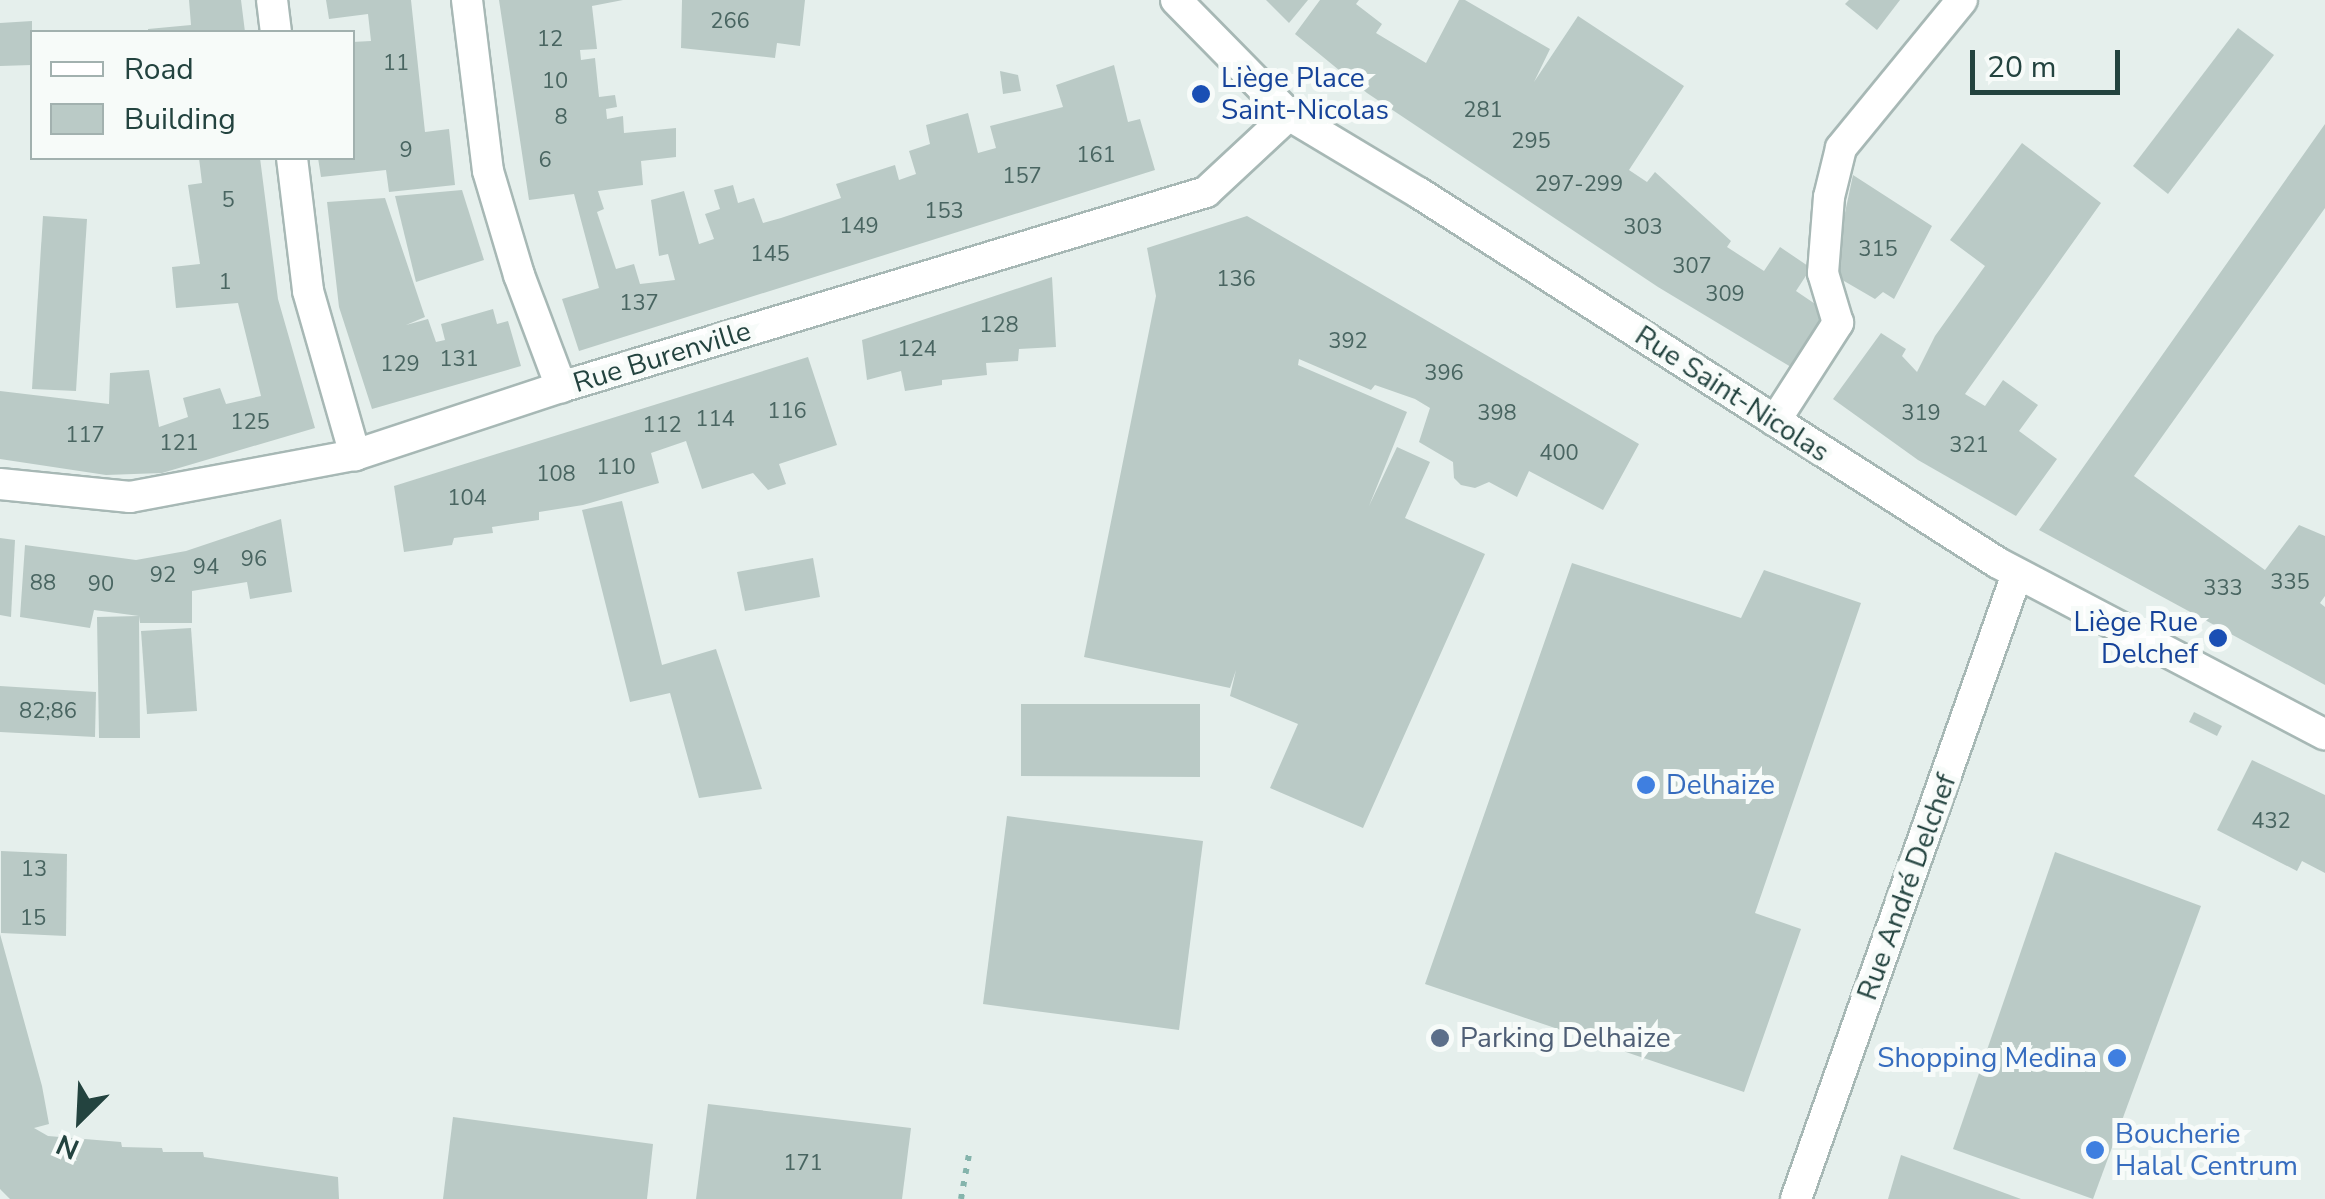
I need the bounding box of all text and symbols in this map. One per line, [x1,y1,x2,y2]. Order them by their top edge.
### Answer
house number: 266 [710,9,750,35]
house number: 12 [537,27,563,53]
legend [30,30,355,160]
scale bar [1975,30,2125,92]
text: 20 m [1987,47,2056,88]
text: Road [124,49,194,90]
house number: 11 [383,51,409,77]
place label: Liège Place Saint-Nicolas [1221,61,1389,127]
house number: 10 [542,69,568,95]
marker: Liège Place Saint-Nicolas [1190,83,1212,105]
house number: 281 [1463,98,1503,124]
text: Building [124,99,236,140]
house number: 8 [554,105,568,131]
house number: 295 [1511,129,1551,155]
house number: 9 [399,138,413,164]
house number: 161 [1076,143,1116,169]
house number: 6 [538,148,552,174]
house number: 157 [1002,164,1042,190]
house number: 297-299 [1535,172,1623,198]
house number: 5 [221,188,235,214]
house number: 153 [924,199,964,225]
house number: 149 [839,214,879,240]
house number: 303 [1623,215,1663,241]
house number: 315 [1858,237,1898,263]
house number: 145 [750,242,790,268]
house number: 307 [1672,254,1712,280]
house number: 136 [1216,267,1256,293]
house number: 1 [218,270,232,296]
house number: 309 [1705,282,1745,308]
house number: 137 [619,291,659,317]
house number: 128 [979,313,1019,339]
street label: Rue Burenville [569,314,755,400]
street label: Rue Saint-Nicolas [1629,319,1835,469]
house number: 392 [1328,329,1368,355]
house number: 124 [897,337,937,363]
house number: 131 [439,347,479,373]
house number: 129 [380,352,420,378]
house number: 396 [1424,361,1464,387]
house number: 116 [767,399,807,425]
house number: 398 [1477,401,1517,427]
house number: 319 [1901,401,1941,427]
house number: 114 [695,407,735,433]
house number: 125 [230,410,270,436]
house number: 112 [642,413,682,439]
house number: 117 [65,423,105,449]
house number: 121 [159,431,199,457]
house number: 321 [1949,433,1989,459]
house number: 400 [1539,441,1579,467]
house number: 110 [596,455,636,481]
house number: 108 [536,462,576,488]
house number: 104 [447,486,487,512]
house number: 96 [241,547,267,573]
house number: 94 [193,555,219,581]
house number: 92 [150,563,176,589]
house number: 335 [2270,570,2310,596]
house number: 88 [30,571,56,597]
house number: 90 [88,572,114,598]
house number: 333 [2203,576,2243,602]
place label: Liège Rue Delchef [2074,605,2198,671]
marker: Liège Rue Delchef [2207,627,2229,649]
house number: 82;86 [19,699,77,725]
place label: Delhaize [1666,768,1775,802]
street label: Rue André Delchef [1851,769,1963,1005]
marker: Delhaize [1635,774,1657,796]
house number: 432 [2251,809,2291,835]
house number: 13 [21,857,47,883]
house number: 15 [20,906,46,932]
place label: Parking Delhaize [1460,1021,1671,1055]
marker: Parking Delhaize [1429,1027,1451,1049]
place label: Shopping Medina [1877,1041,2097,1075]
marker: Shopping Medina [2106,1047,2128,1069]
north arrow [30,1069,130,1169]
place label: Boucherie Halal Centrum [2115,1117,2298,1183]
text: N [51,1125,85,1168]
marker: Boucherie Halal Centrum [2084,1139,2106,1161]
house number: 171 [783,1151,823,1177]

